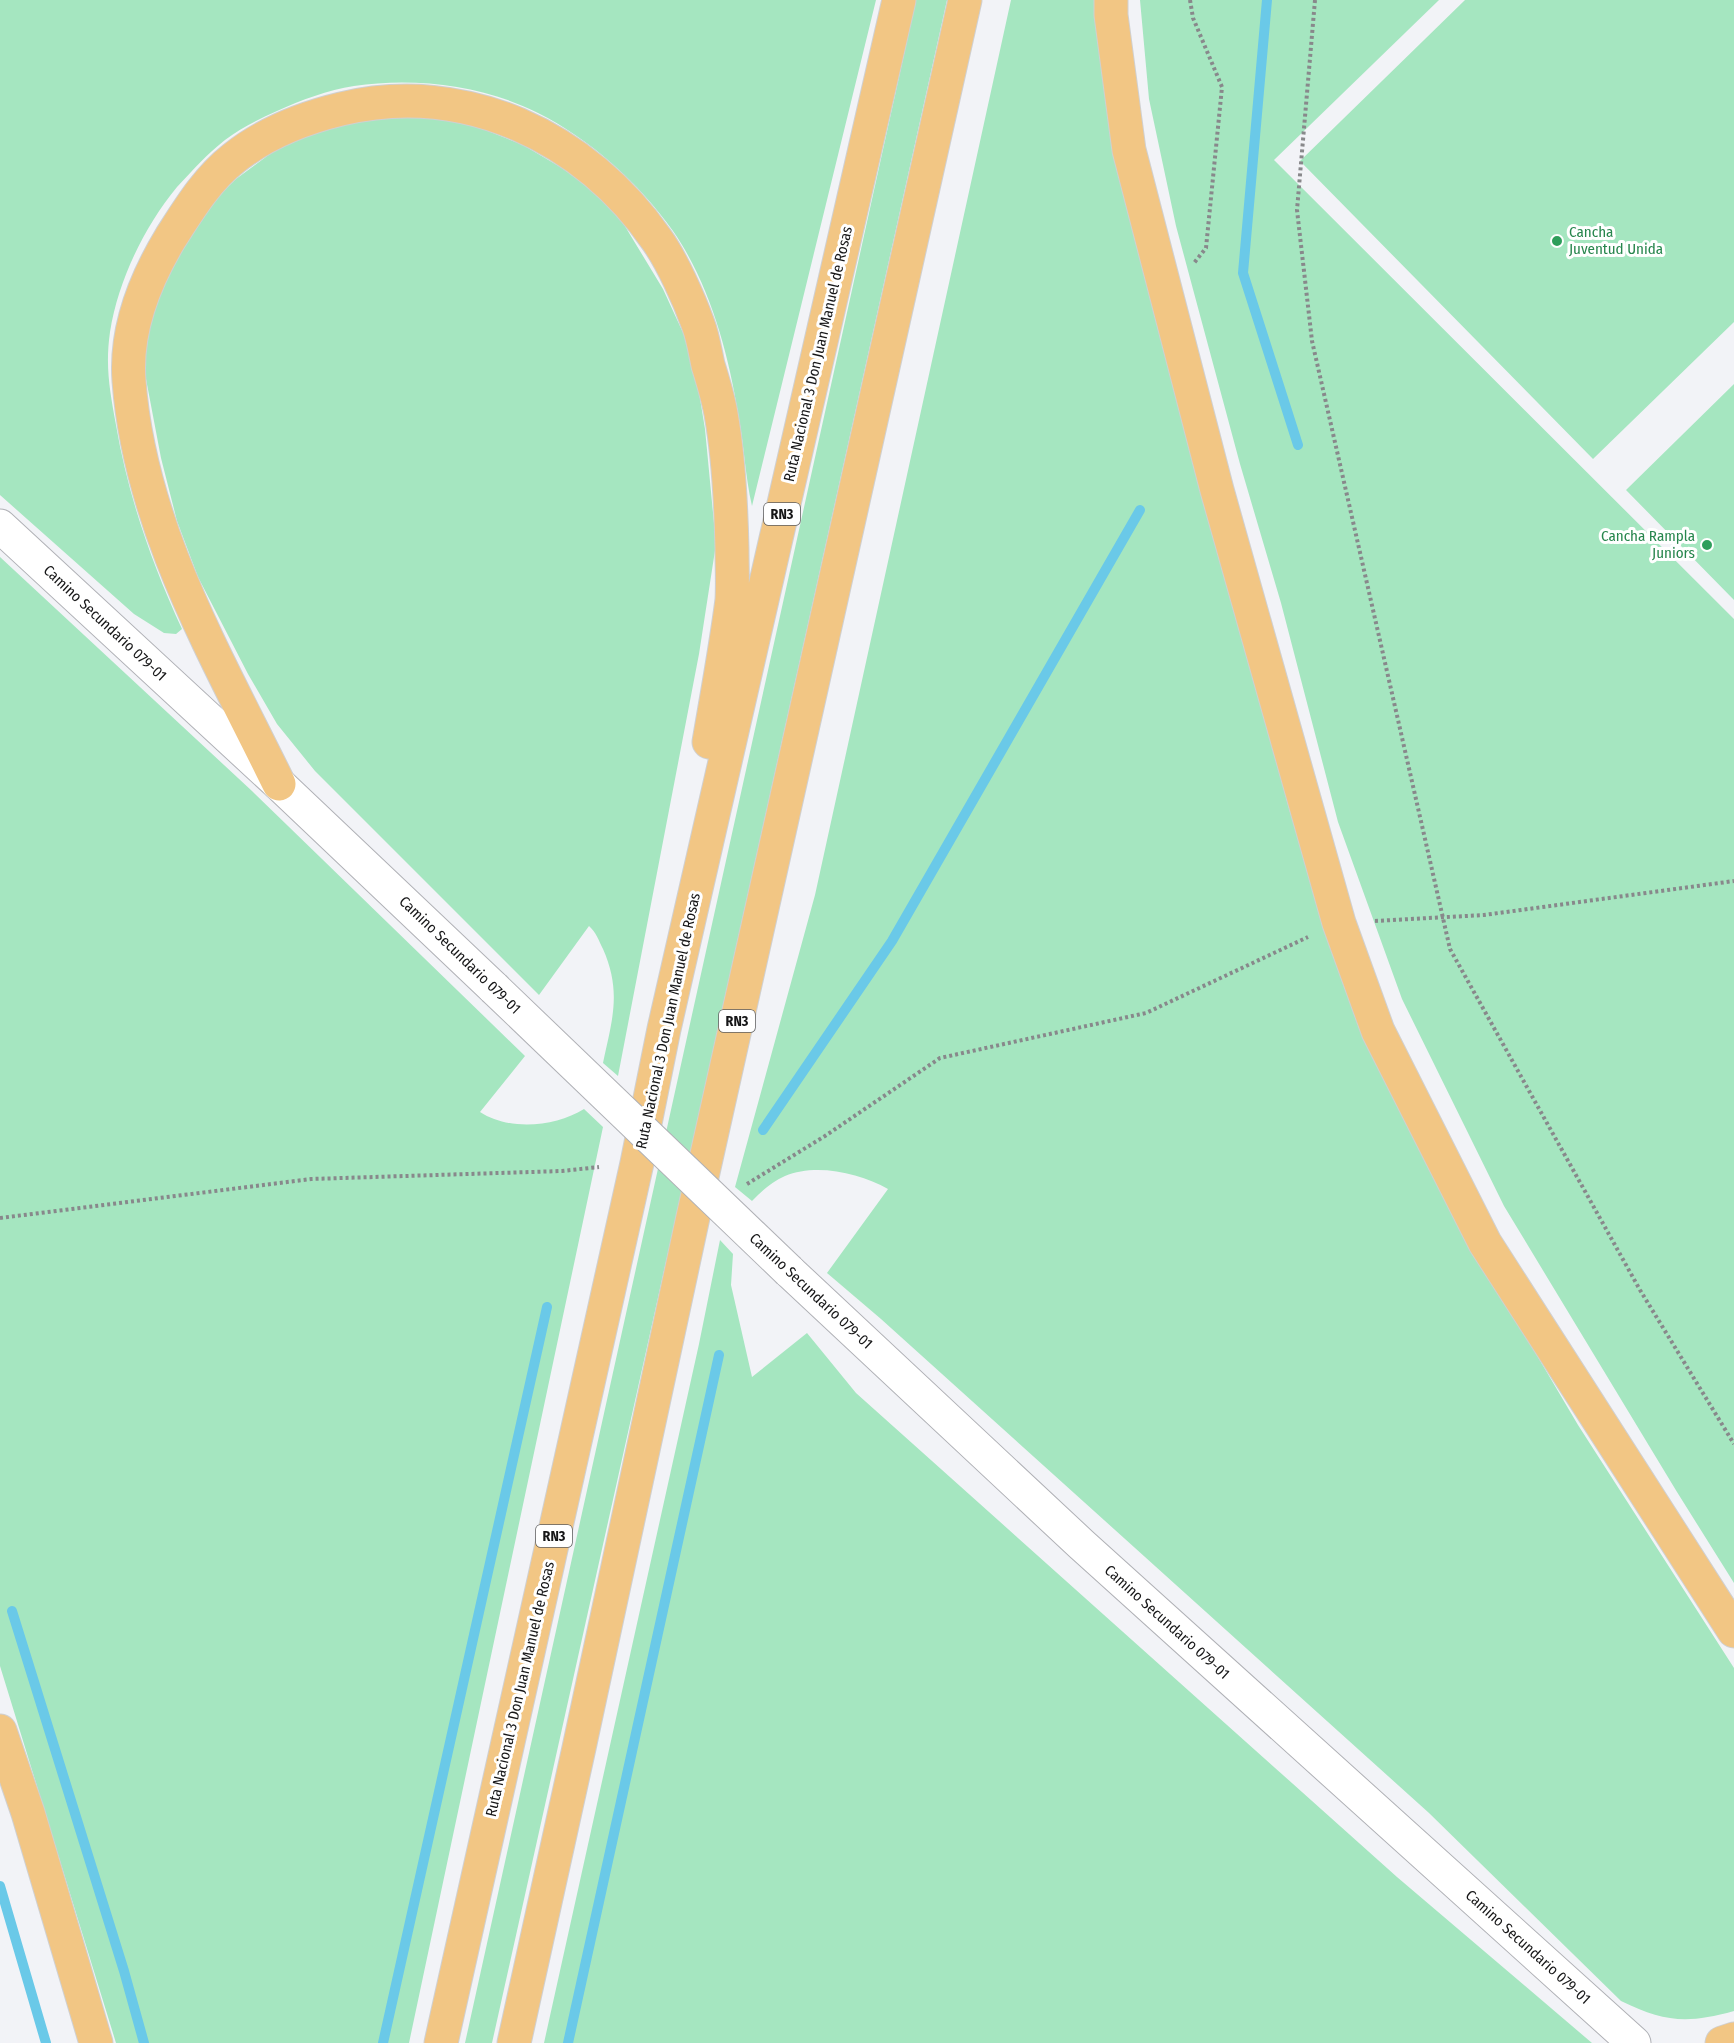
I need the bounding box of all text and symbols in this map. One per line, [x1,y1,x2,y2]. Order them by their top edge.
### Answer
place label: Cancha Juventud Unida [1569,223,1663,258]
street label: Ruta Nacional 3 Don Juan Manuel de Rosas [780,225,856,483]
marker: Cancha Juventud Unida [1550,234,1564,248]
road number: RN3 [764,503,800,525]
place label: Cancha Rampla Juniors [1601,527,1695,562]
marker: Cancha Rampla Juniors [1700,538,1714,552]
street label: Camino Secundario 079-01 [40,561,170,685]
street label: Ruta Nacional 3 Don Juan Manuel de Rosas [632,891,704,1151]
street label: Camino Secundario 079-01 [396,892,524,1018]
road number: RN3 [719,1010,755,1032]
street label: Camino Secundario 079-01 [746,1229,876,1353]
road number: RN3 [536,1525,572,1547]
street label: Ruta Nacional 3 Don Juan Manuel de Rosas [482,1560,558,1818]
street label: Camino Secundario 079-01 [1101,1561,1233,1683]
street label: Camino Secundario 079-01 [1462,1886,1594,2008]

